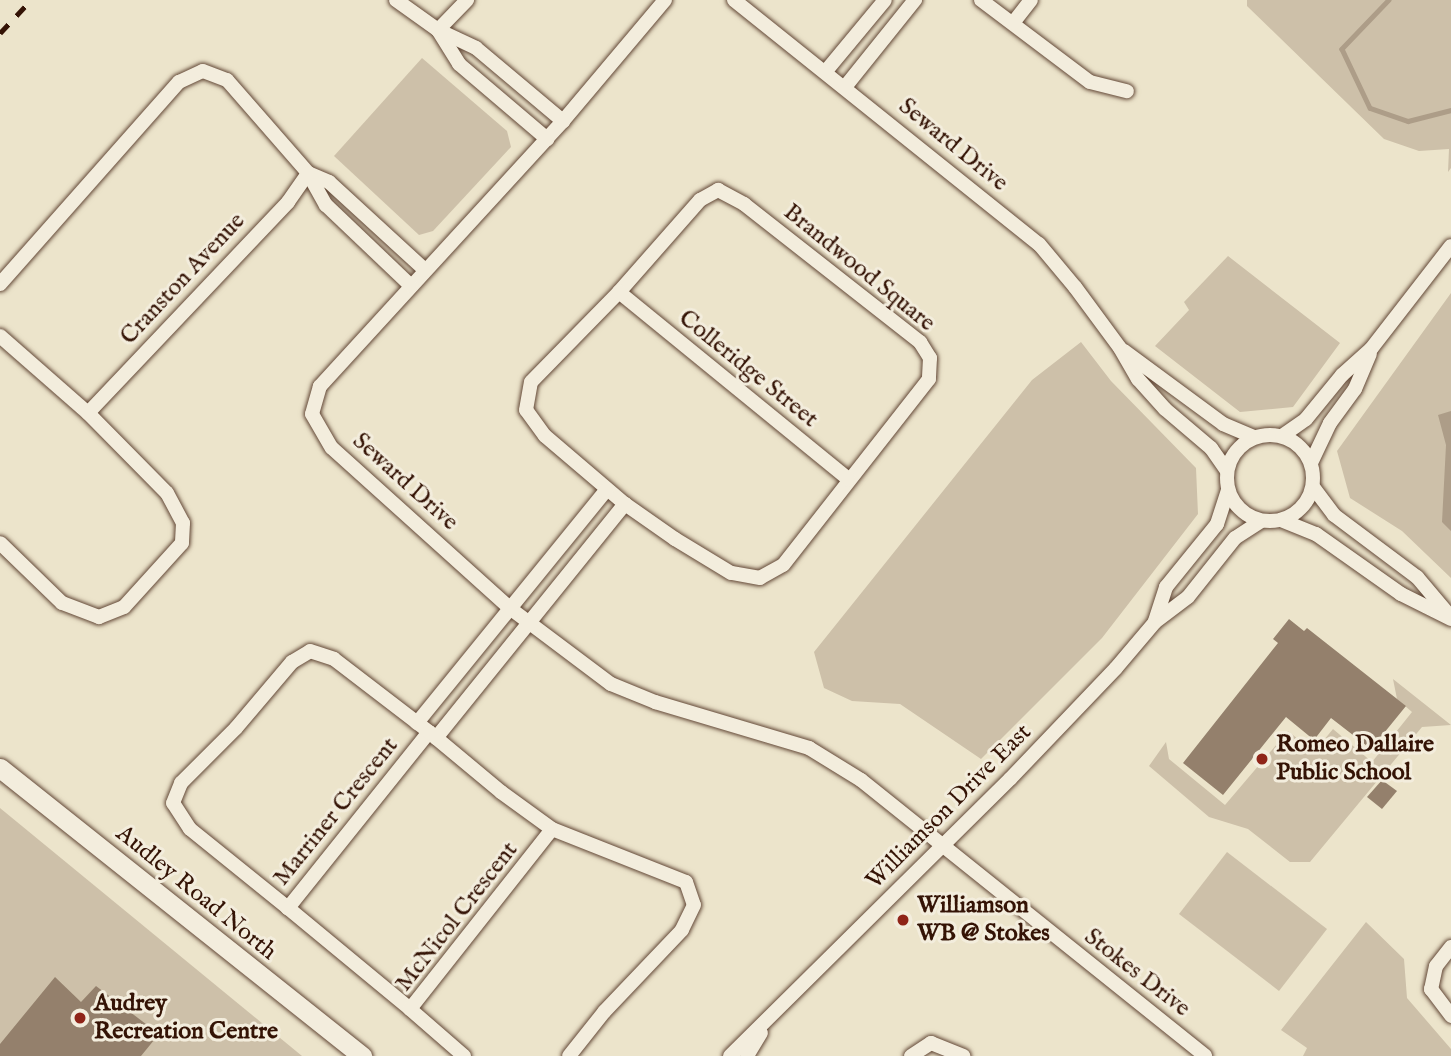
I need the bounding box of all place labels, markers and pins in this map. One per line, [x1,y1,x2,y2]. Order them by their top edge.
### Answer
place label: Romeo Dallaire Public School [1276,731,1434,787]
marker: Romeo Dallaire Public School [1254,751,1270,767]
place label: Williamson WB @ Stokes [917,892,1050,948]
marker: Williamson WB @ Stokes [895,912,911,928]
place label: Audrey Recreation Centre [94,990,278,1046]
marker: Audrey Recreation Centre [72,1010,88,1026]

